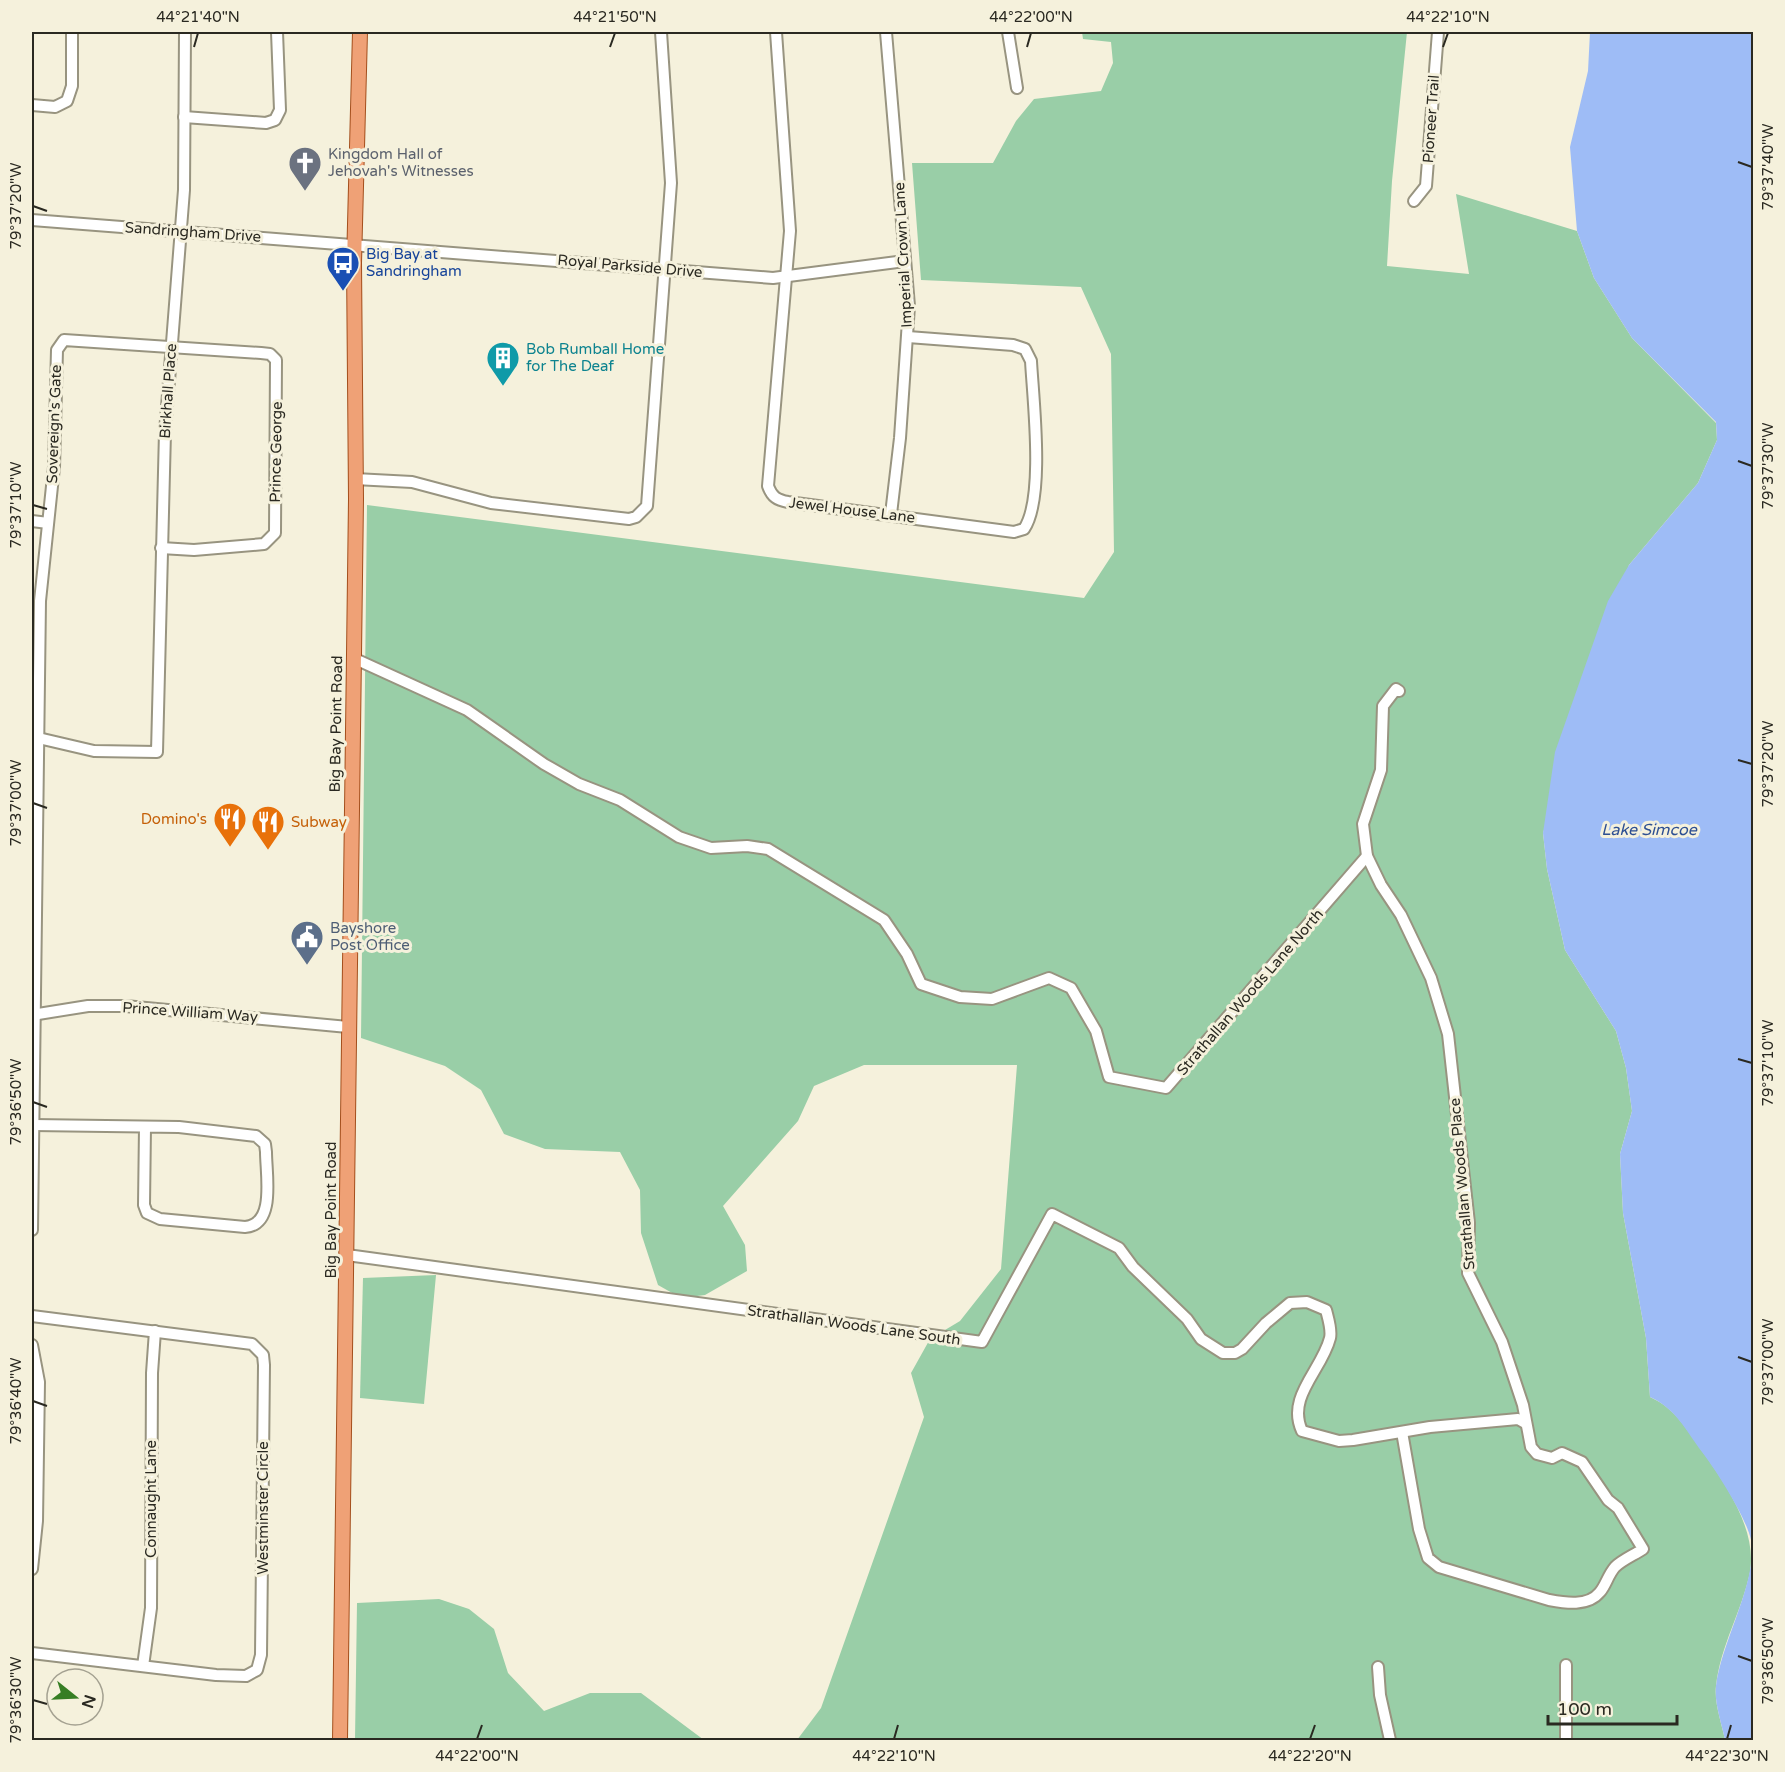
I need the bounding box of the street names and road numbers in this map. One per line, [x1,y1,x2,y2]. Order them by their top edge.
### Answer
street label: Pioneer Trail [1419,74,1443,164]
street label: Imperial Crown Lane [890,182,916,328]
street label: Sandringham Drive [124,218,262,246]
street label: Royal Parkside Drive [557,251,703,281]
street label: Birkhall Place [156,343,180,439]
street label: Sovereign's Gate [43,364,65,484]
street label: Prince George [266,401,286,503]
street label: Jewel House Lane [788,493,916,527]
street label: Big Bay Point Road [326,655,346,793]
street label: Strathallan Woods Lane North [1173,905,1327,1079]
street label: Prince William Way [122,998,258,1026]
street label: Strathallan Woods Place [1446,1097,1478,1271]
street label: Big Bay Point Road [322,1141,340,1279]
street label: Strathallan Woods Lane South [746,1301,962,1349]
street label: Connaught Lane [142,1440,160,1558]
street label: Westminster Circle [254,1441,272,1575]

